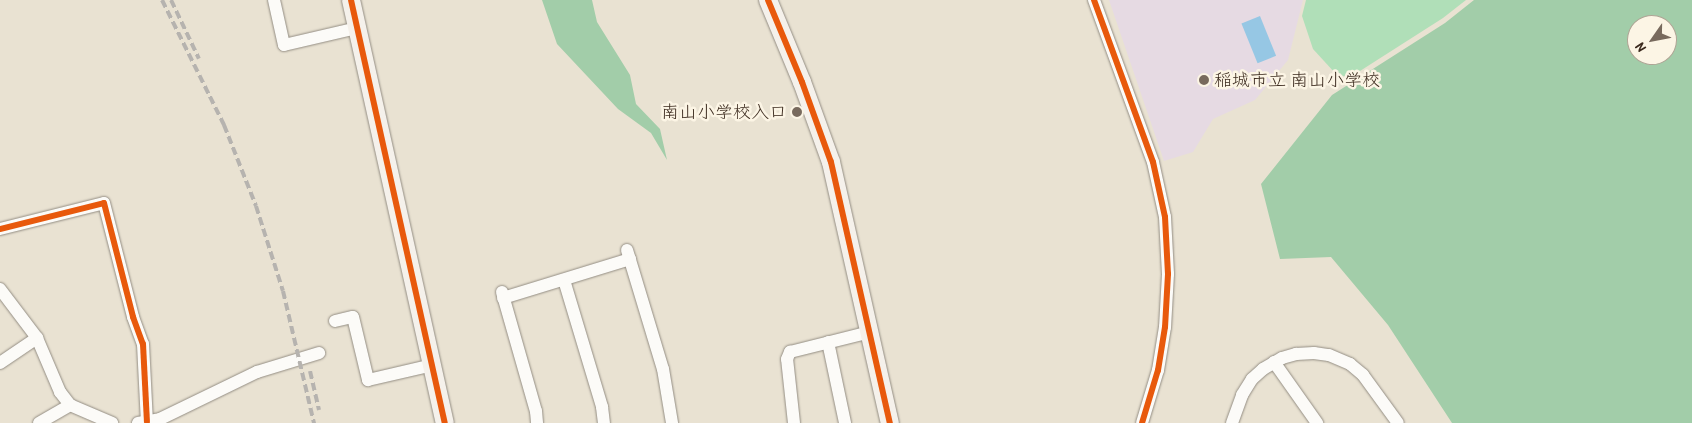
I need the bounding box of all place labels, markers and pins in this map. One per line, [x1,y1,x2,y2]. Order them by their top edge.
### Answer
place label: 稲城市立 南山小学校 [1214,69,1380,91]
marker: 稲城市立 南山小学校 [1198,74,1210,86]
place label: 南山小学校入口 [661,101,787,123]
marker: 南山小学校入口 [791,106,803,118]

